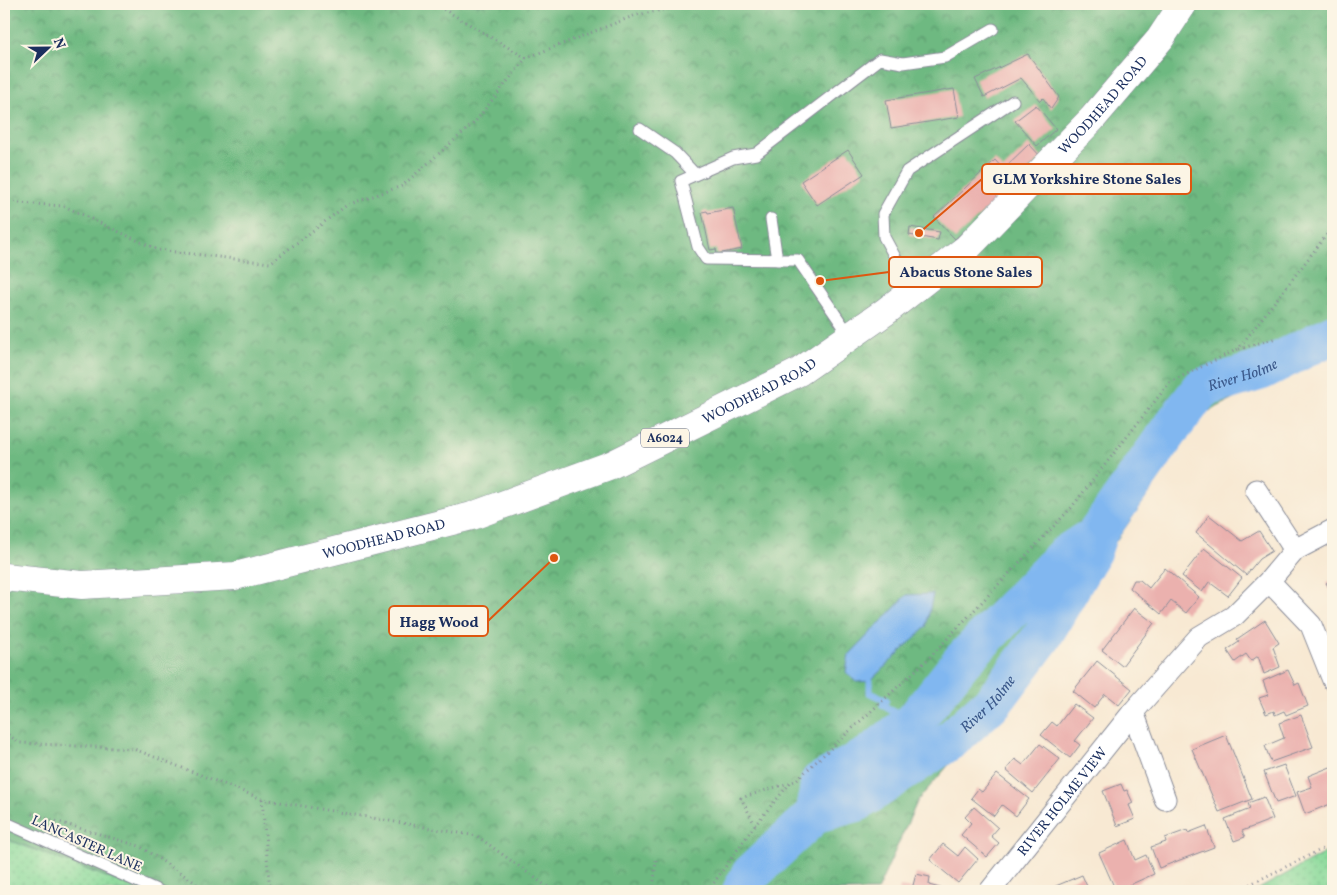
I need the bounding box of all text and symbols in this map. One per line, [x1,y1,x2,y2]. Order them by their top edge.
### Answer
north arrow [22,22,72,72]
text: N [48,35,69,52]
street label: WOODHEAD ROAD [1055,52,1153,159]
callout: GLM Yorkshire Stone Sales [982,164,1191,194]
text: GLM Yorkshire Stone Sales [993,170,1182,191]
callout: Abacus Stone Sales [889,257,1042,287]
text: Abacus Stone Sales [900,263,1033,284]
water label: River Holme [1205,354,1282,398]
street label: WOODHEAD ROAD [700,355,821,429]
road number: A6024 [641,428,689,448]
street label: WOODHEAD ROAD [321,515,447,564]
callout: Hagg Wood [389,606,488,636]
text: Hagg Wood [399,613,479,634]
water label: River Holme [956,671,1022,739]
street label: RIVER HOLME VIEW [1014,744,1112,860]
street label: LANCASTER LANE [28,811,145,877]

